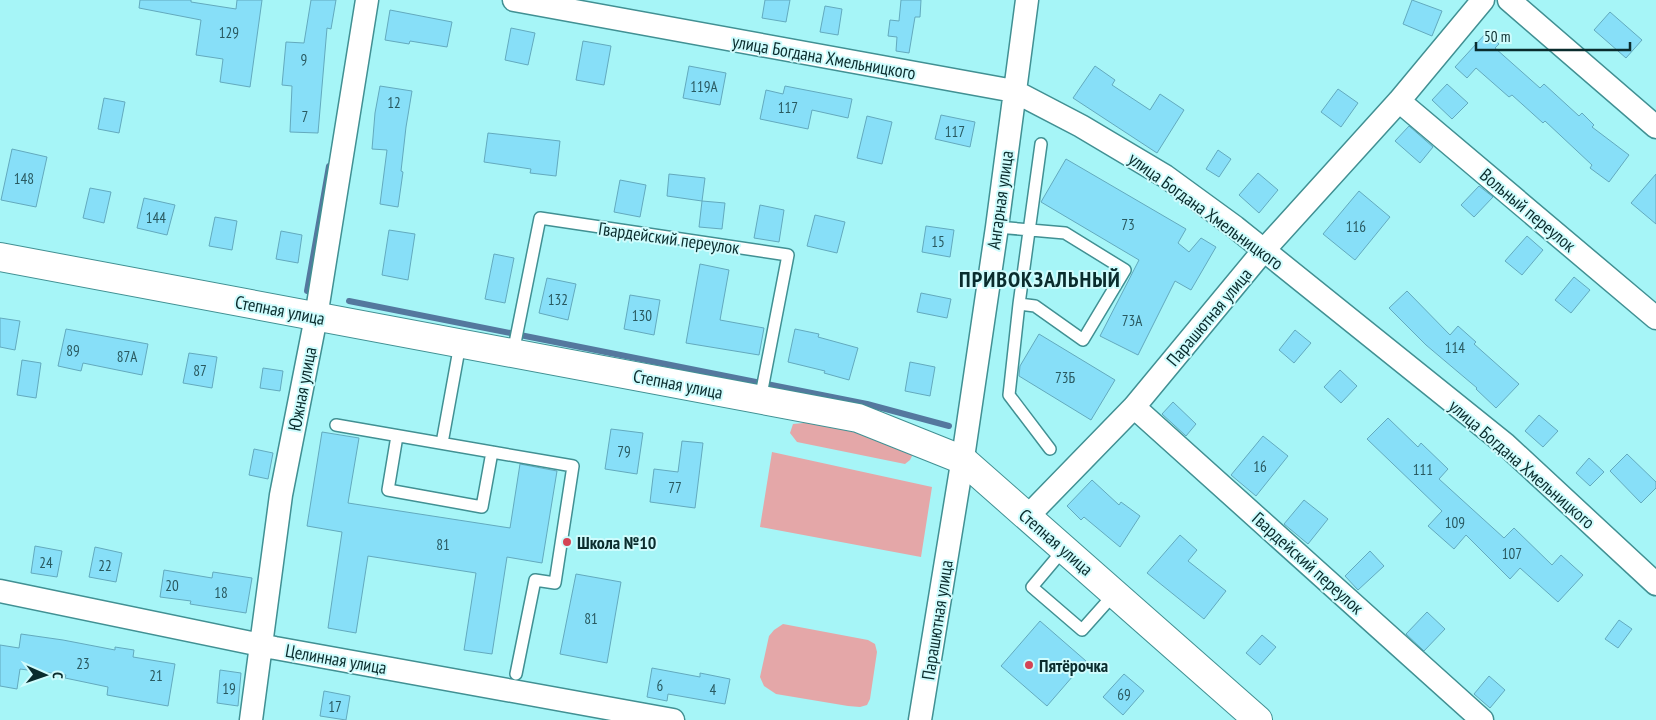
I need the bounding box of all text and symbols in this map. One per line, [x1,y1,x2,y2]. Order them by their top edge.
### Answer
scale bar [1476,20,1630,52]
house number: 129 [219,23,239,42]
text: 50 m [1484,27,1510,46]
street label: улица Богдана Хмельницкого [730,30,918,85]
house number: 9 [301,50,307,69]
house number: 119А [690,77,719,96]
house number: 12 [387,93,401,112]
house number: 117 [778,98,798,117]
house number: 7 [302,107,308,126]
house number: 117 [945,122,965,141]
street label: улица Богдана Хмельницкого [1124,147,1288,275]
street label: Ангарная улица [982,149,1018,251]
street label: Вольный переулок [1475,163,1581,257]
house number: 148 [14,169,34,188]
house number: 144 [146,208,166,227]
house number: 73 [1121,215,1135,234]
street label: Гвардейский переулок [597,217,741,259]
house number: 116 [1346,217,1366,236]
house number: 15 [931,232,945,251]
street label: Парашютная улица [1161,263,1257,371]
district label: ПРИВОКЗАЛЬНЫЙ [959,265,1121,293]
street label: Степная улица [233,290,327,330]
house number: 132 [548,290,568,309]
house number: 130 [632,306,652,325]
house number: 73А [1122,311,1143,330]
house number: 114 [1445,338,1465,357]
house number: 89 [66,341,80,360]
street label: Южная улица [283,345,321,433]
house number: 87А [117,347,138,366]
house number: 87 [193,361,207,380]
street label: Степная улица [631,364,725,404]
house number: 73Б [1055,368,1075,387]
street label: улица Богдана Хмельницкого [1444,394,1600,534]
house number: 79 [617,442,631,461]
house number: 16 [1253,457,1267,476]
house number: 111 [1413,460,1433,479]
house number: 77 [668,478,682,497]
street label: Степная улица [1014,504,1098,580]
street label: Гвардейский переулок [1248,507,1369,619]
house number: 109 [1445,513,1465,532]
place label: Школа №10 [577,531,656,554]
house number: 81 [436,535,450,554]
marker: Школа №10 [561,536,573,548]
house number: 107 [1502,544,1522,563]
house number: 24 [39,553,53,572]
house number: 22 [98,556,112,575]
street label: Парашютная улица [916,558,958,682]
house number: 20 [165,576,179,595]
house number: 18 [214,583,228,602]
house number: 81 [584,609,598,628]
street label: Целинная улица [284,639,388,679]
north arrow [20,650,70,700]
house number: 23 [76,654,90,673]
place label: Пятёрочка [1039,654,1108,677]
marker: Пятёрочка [1023,659,1035,671]
house number: 21 [149,666,163,685]
text: С [49,672,67,680]
house number: 6 [657,676,664,695]
house number: 19 [222,679,236,698]
house number: 4 [710,680,717,699]
house number: 69 [1117,685,1131,704]
house number: 17 [328,697,342,716]

